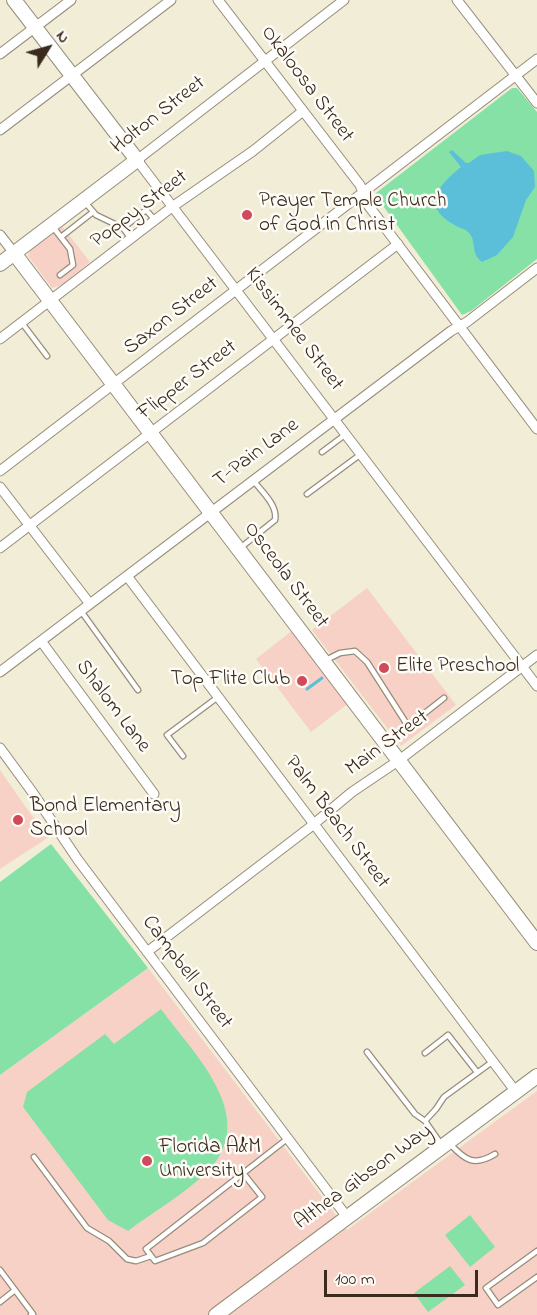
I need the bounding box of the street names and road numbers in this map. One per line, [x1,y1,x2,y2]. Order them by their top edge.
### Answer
street label: Okaloosa Street [254,22,358,148]
street label: Holton Street [107,71,211,161]
street label: Poppy Street [87,165,193,255]
street label: Kissimmee Street [238,263,348,397]
street label: Saxon Street [120,272,224,362]
street label: Flipper Street [133,335,243,427]
street label: T-Pain Lane [209,414,305,494]
street label: Osceola Street [237,518,333,634]
street label: Shalom Lane [69,656,155,758]
street label: Main Street [342,705,434,783]
street label: Palm Beach Street [278,752,394,894]
street label: Campbell Street [135,911,237,1035]
street label: Althea Gibson Way [290,1120,438,1236]

